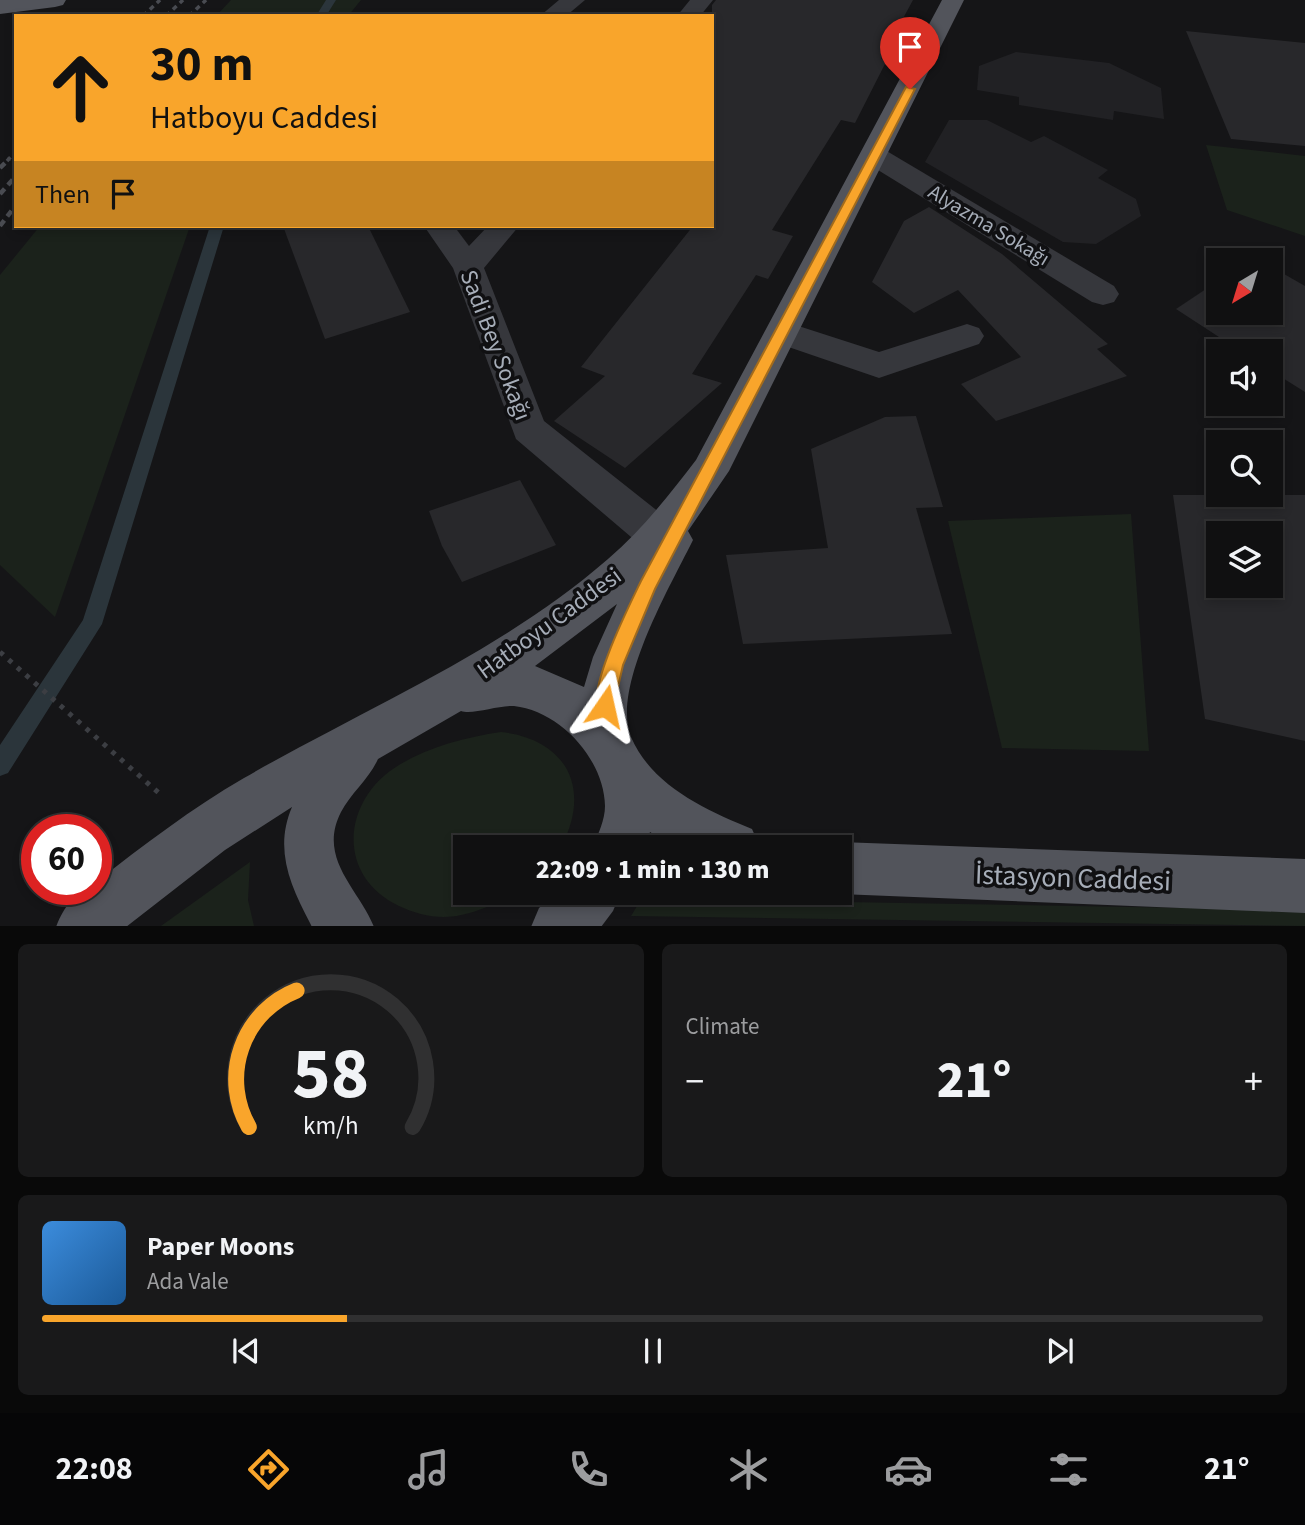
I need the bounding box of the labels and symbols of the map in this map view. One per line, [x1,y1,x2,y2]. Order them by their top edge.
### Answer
pin [880,17,940,89]
street label: Alyazma Sokağı [923,177,1055,273]
north arrow [1206,248,1283,326]
street label: Sadi Bey Sokağı [451,265,540,426]
street label: Hatboyu Caddesi [470,559,629,688]
position arrow [568,669,642,743]
speed limit sign: 60 [21,814,112,905]
street label: İstasyon Caddesi [974,855,1172,901]

